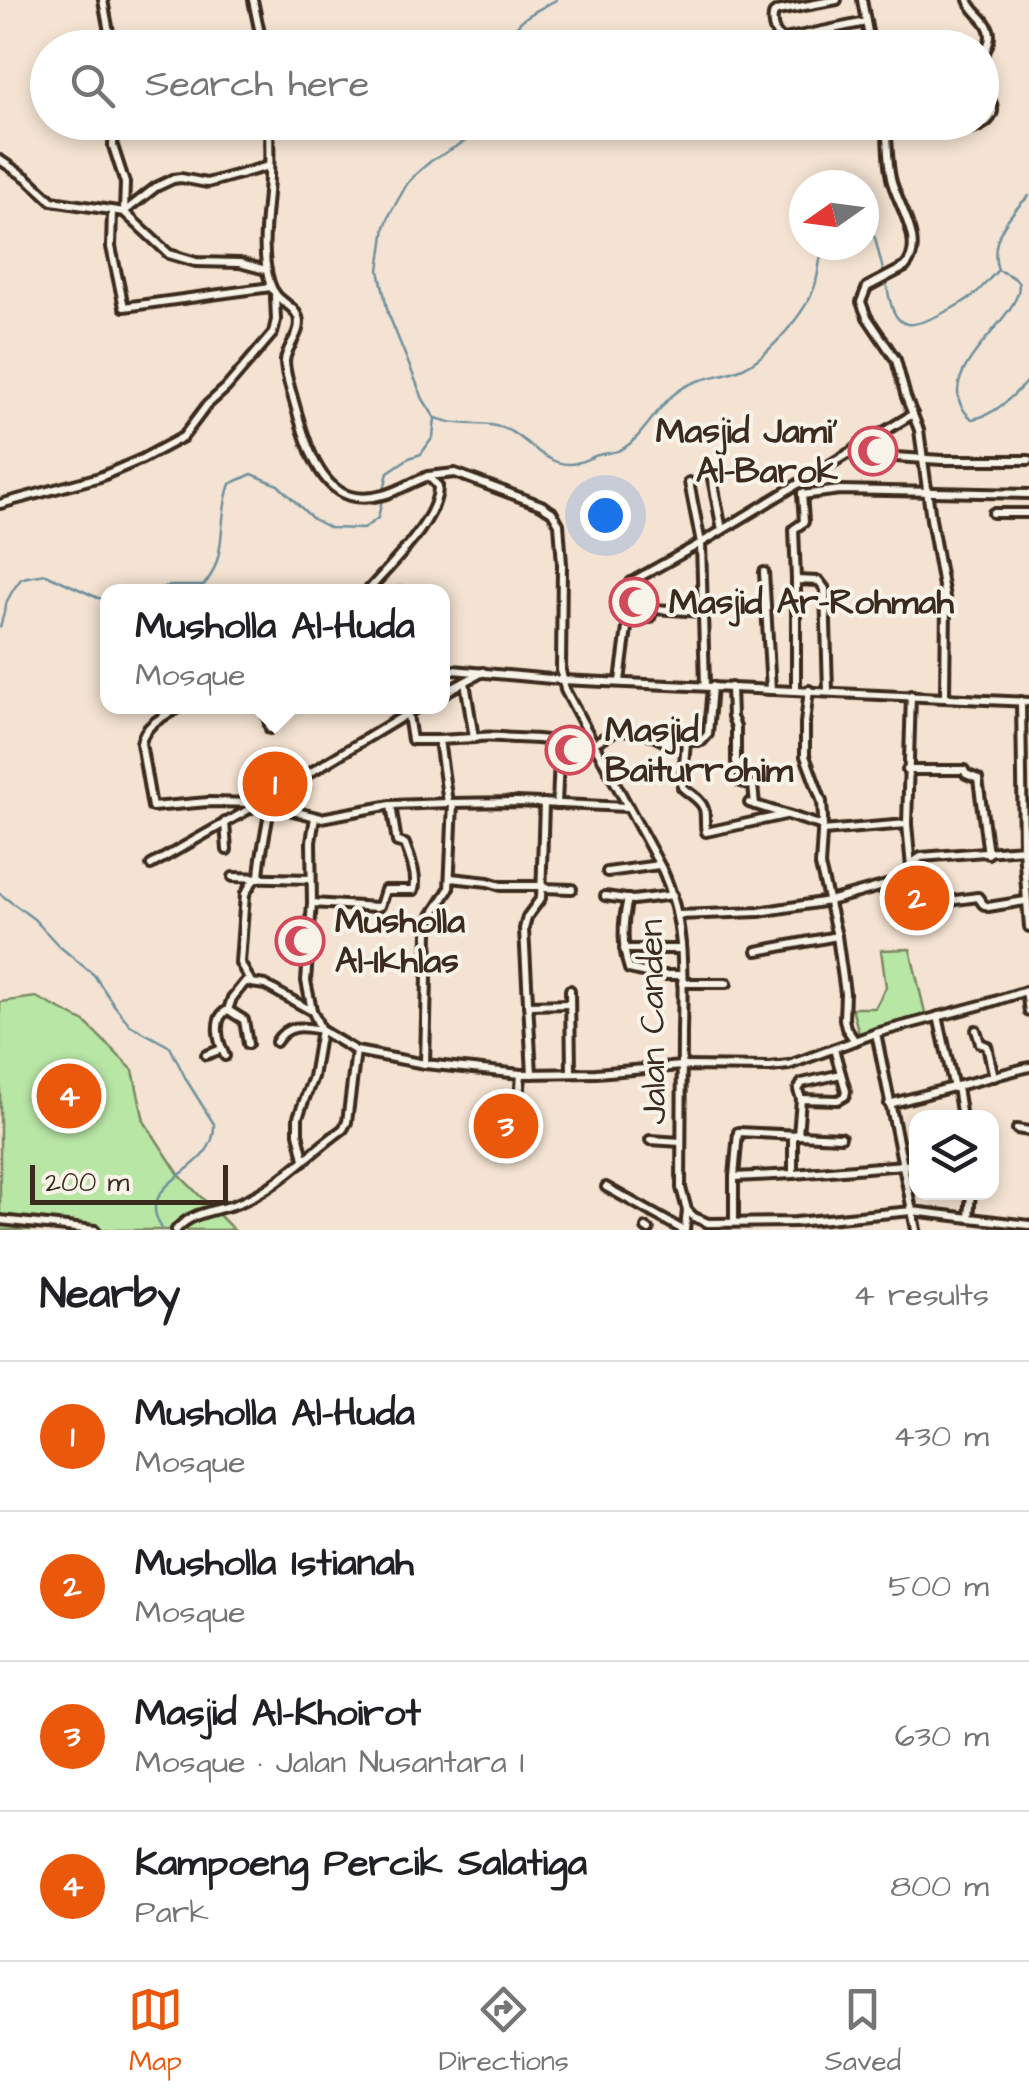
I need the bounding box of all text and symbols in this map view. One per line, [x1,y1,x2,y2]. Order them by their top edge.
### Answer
search box [30,30,999,140]
icon: search [65,58,120,113]
text: Search here [145,59,369,111]
north arrow [789,170,879,260]
place label: Masjid Jami' Al-Barok [656,407,838,496]
mosque icon: Masjid Jami' Al-Barok [847,425,899,477]
your location [580,490,631,541]
mosque icon: Masjid Ar-Rohmah [608,576,660,628]
place label: Masjid Ar-Rohmah [669,578,954,627]
popup [100,584,450,714]
text: Musholla Al-Huda [135,601,415,653]
text: Mosque [135,653,246,698]
place label: Masjid Baiturrohim [605,706,794,795]
mosque icon: Masjid Baiturrohim [544,724,596,776]
pin: 1 [242,746,308,822]
pin: 2 [884,860,950,936]
place label: Musholla Al-Ikhlas [335,897,465,986]
mosque icon: Musholla Al-Ikhlas [274,915,326,967]
street label: Jalan Canden [627,919,679,1125]
pin: 4 [36,1058,102,1134]
pin: 3 [474,1088,538,1164]
map controls [909,1110,999,1200]
button: layers [909,1110,999,1200]
scale bar [30,1160,228,1204]
text: 200 m [45,1163,129,1202]
text: Nearby [40,1266,180,1324]
text: 4 results [853,1273,989,1318]
text: Musholla Al-Huda [135,1388,415,1440]
text: 1 [70,1414,75,1459]
text: 430 m [893,1414,989,1459]
text: Mosque [135,1440,246,1485]
text: Musholla Istianah [135,1538,414,1590]
text: 2 [63,1564,82,1609]
text: 500 m [888,1564,989,1609]
text: Mosque [135,1590,246,1635]
text: Masjid Al-Khoirot [135,1688,421,1740]
text: 3 [64,1714,81,1759]
text: 630 m [895,1714,989,1759]
text: Mosque · Jalan Nusantara I [135,1740,524,1785]
text: Kampoeng Percik Salatiga [135,1838,587,1890]
text: 4 [62,1864,83,1909]
text: 800 m [890,1864,989,1909]
text: Park [135,1890,209,1935]
tab: Map [128,1982,183,2081]
tab: Directions [439,1982,569,2081]
tab: Saved [825,1982,901,2081]

